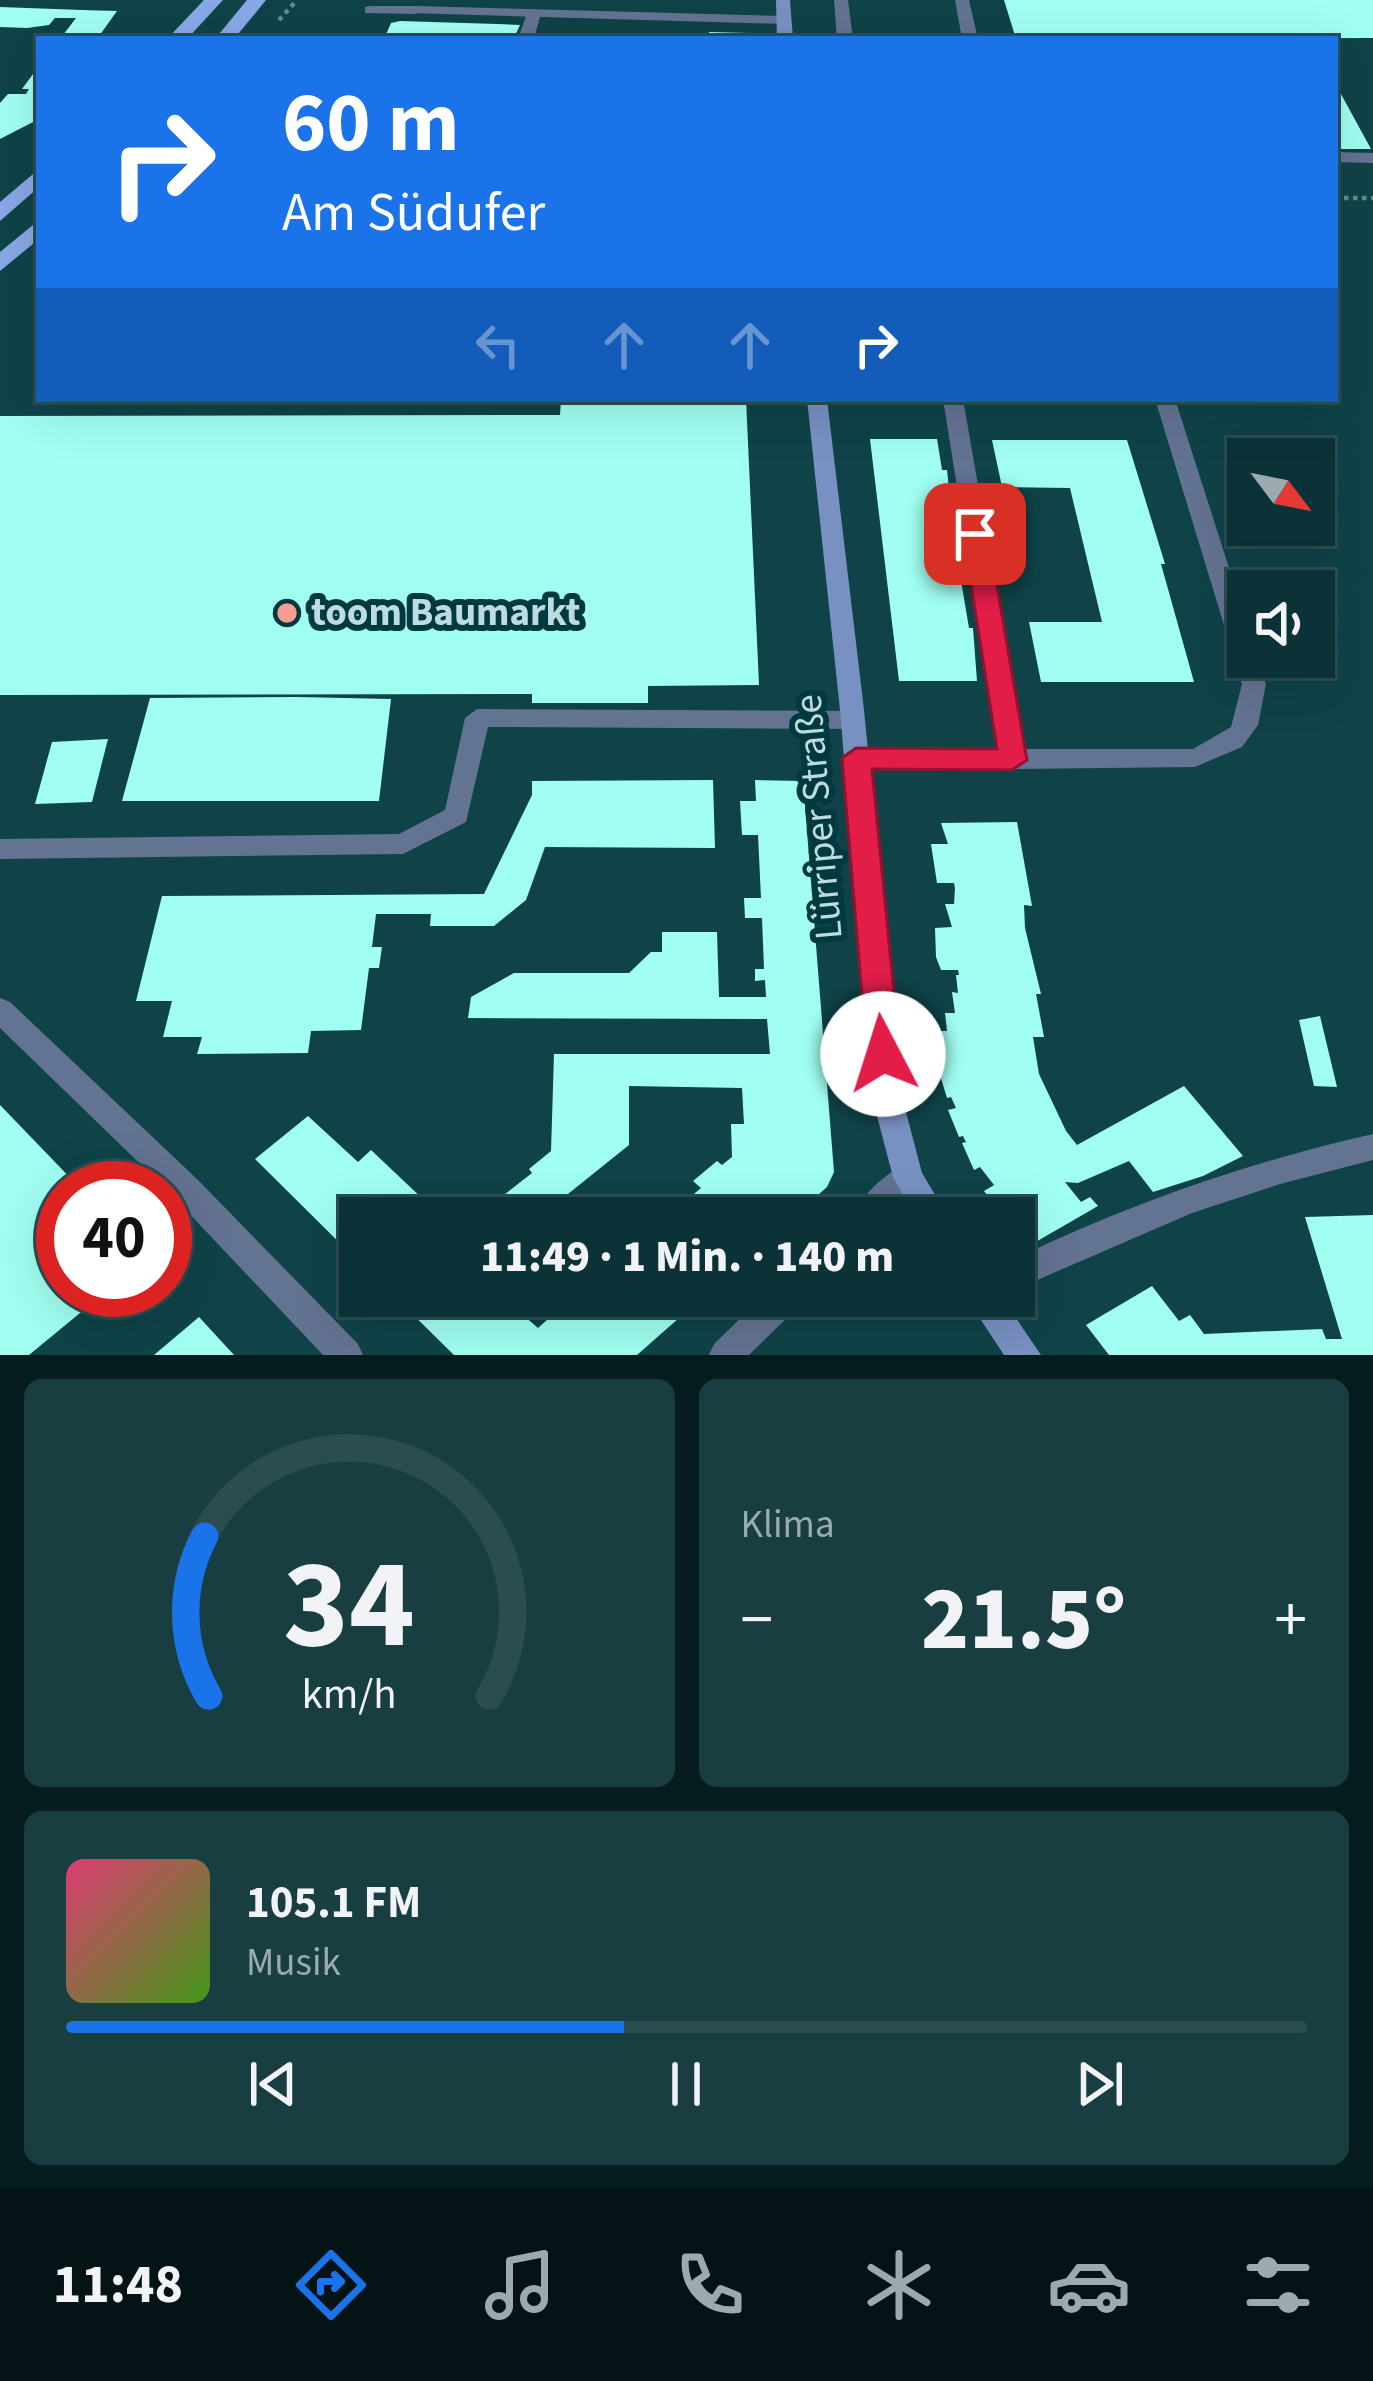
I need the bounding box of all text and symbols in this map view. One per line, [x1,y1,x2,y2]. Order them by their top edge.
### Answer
text: 60 m [282,64,460,184]
icon: right [84,84,240,240]
text: Am Südufer [282,175,545,252]
icon: left [465,312,531,378]
icon: ahead [591,312,657,378]
icon: ahead [717,312,783,378]
icon: right [843,312,909,378]
north arrow [1227,438,1335,546]
map controls [1227,438,1335,678]
pin [924,483,1026,585]
icon: arrive [942,501,1008,567]
button: sound [1227,570,1335,678]
place label: toom Baumarkt [311,585,581,641]
marker: toom Baumarkt [274,600,300,626]
street label: Lürriper Straße [780,692,858,942]
position arrow [820,991,946,1117]
speed limit sign: 40 [36,1161,192,1317]
text: 11:49 · 1 Min. · 140 m [480,1225,894,1289]
text: Klima [741,1497,835,1553]
text: 34 [283,1517,415,1695]
text: 21.5° [921,1556,1126,1684]
text: − [741,1573,773,1667]
text: + [1274,1573,1307,1667]
text: km/h [302,1664,397,1725]
text: 105.1 FM [246,1871,421,1935]
text: Musik [246,1935,341,1991]
icon: previous [240,2051,306,2117]
icon: pause [653,2051,719,2117]
icon: next [1067,2051,1133,2117]
icon: directions [289,2243,373,2327]
icon: music [478,2243,562,2327]
icon: phone [668,2243,752,2327]
icon: climate [857,2243,941,2327]
icon: car [1047,2243,1131,2327]
icon: filters [1236,2243,1320,2327]
text: 11:48 [53,2247,183,2324]

